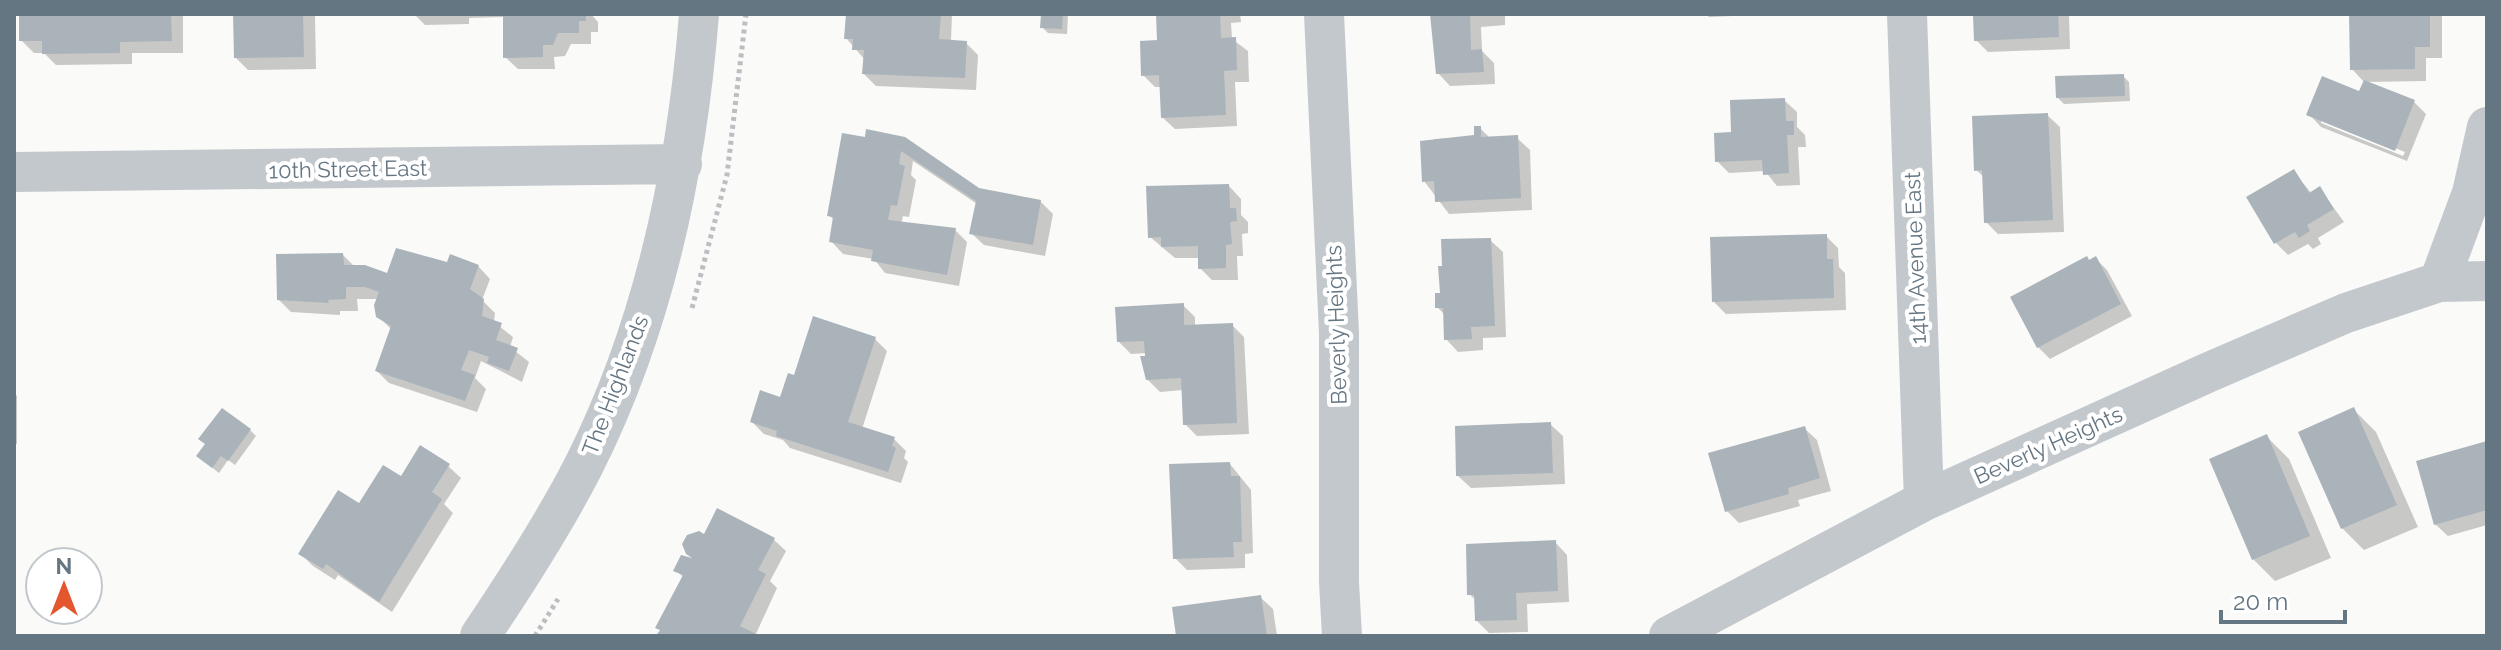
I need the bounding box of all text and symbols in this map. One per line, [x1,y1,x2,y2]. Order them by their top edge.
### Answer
street label: 10th Street East [268,155,428,183]
street label: 14th Avenue East [1899,171,1931,345]
street label: Beverly Heights [1320,245,1352,405]
street label: The Highlands [576,312,654,458]
street label: Beverly Heights [1970,401,2126,489]
north arrow [24,546,104,626]
text: N [56,553,72,579]
scale bar [2221,574,2345,624]
text: 20 m [2233,587,2288,616]

